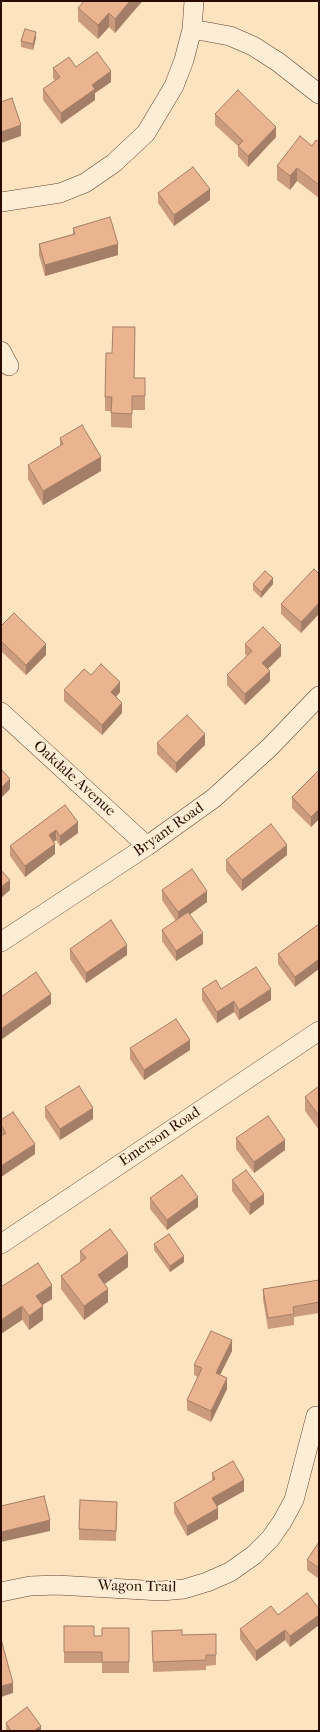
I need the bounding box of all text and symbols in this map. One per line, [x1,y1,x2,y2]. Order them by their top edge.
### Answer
street label: Oakdale Avenue [29,737,119,821]
street label: Bryant Road [130,799,208,861]
street label: Emerson Road [116,1103,204,1171]
street label: Wagon Trail [97,1577,177,1597]

